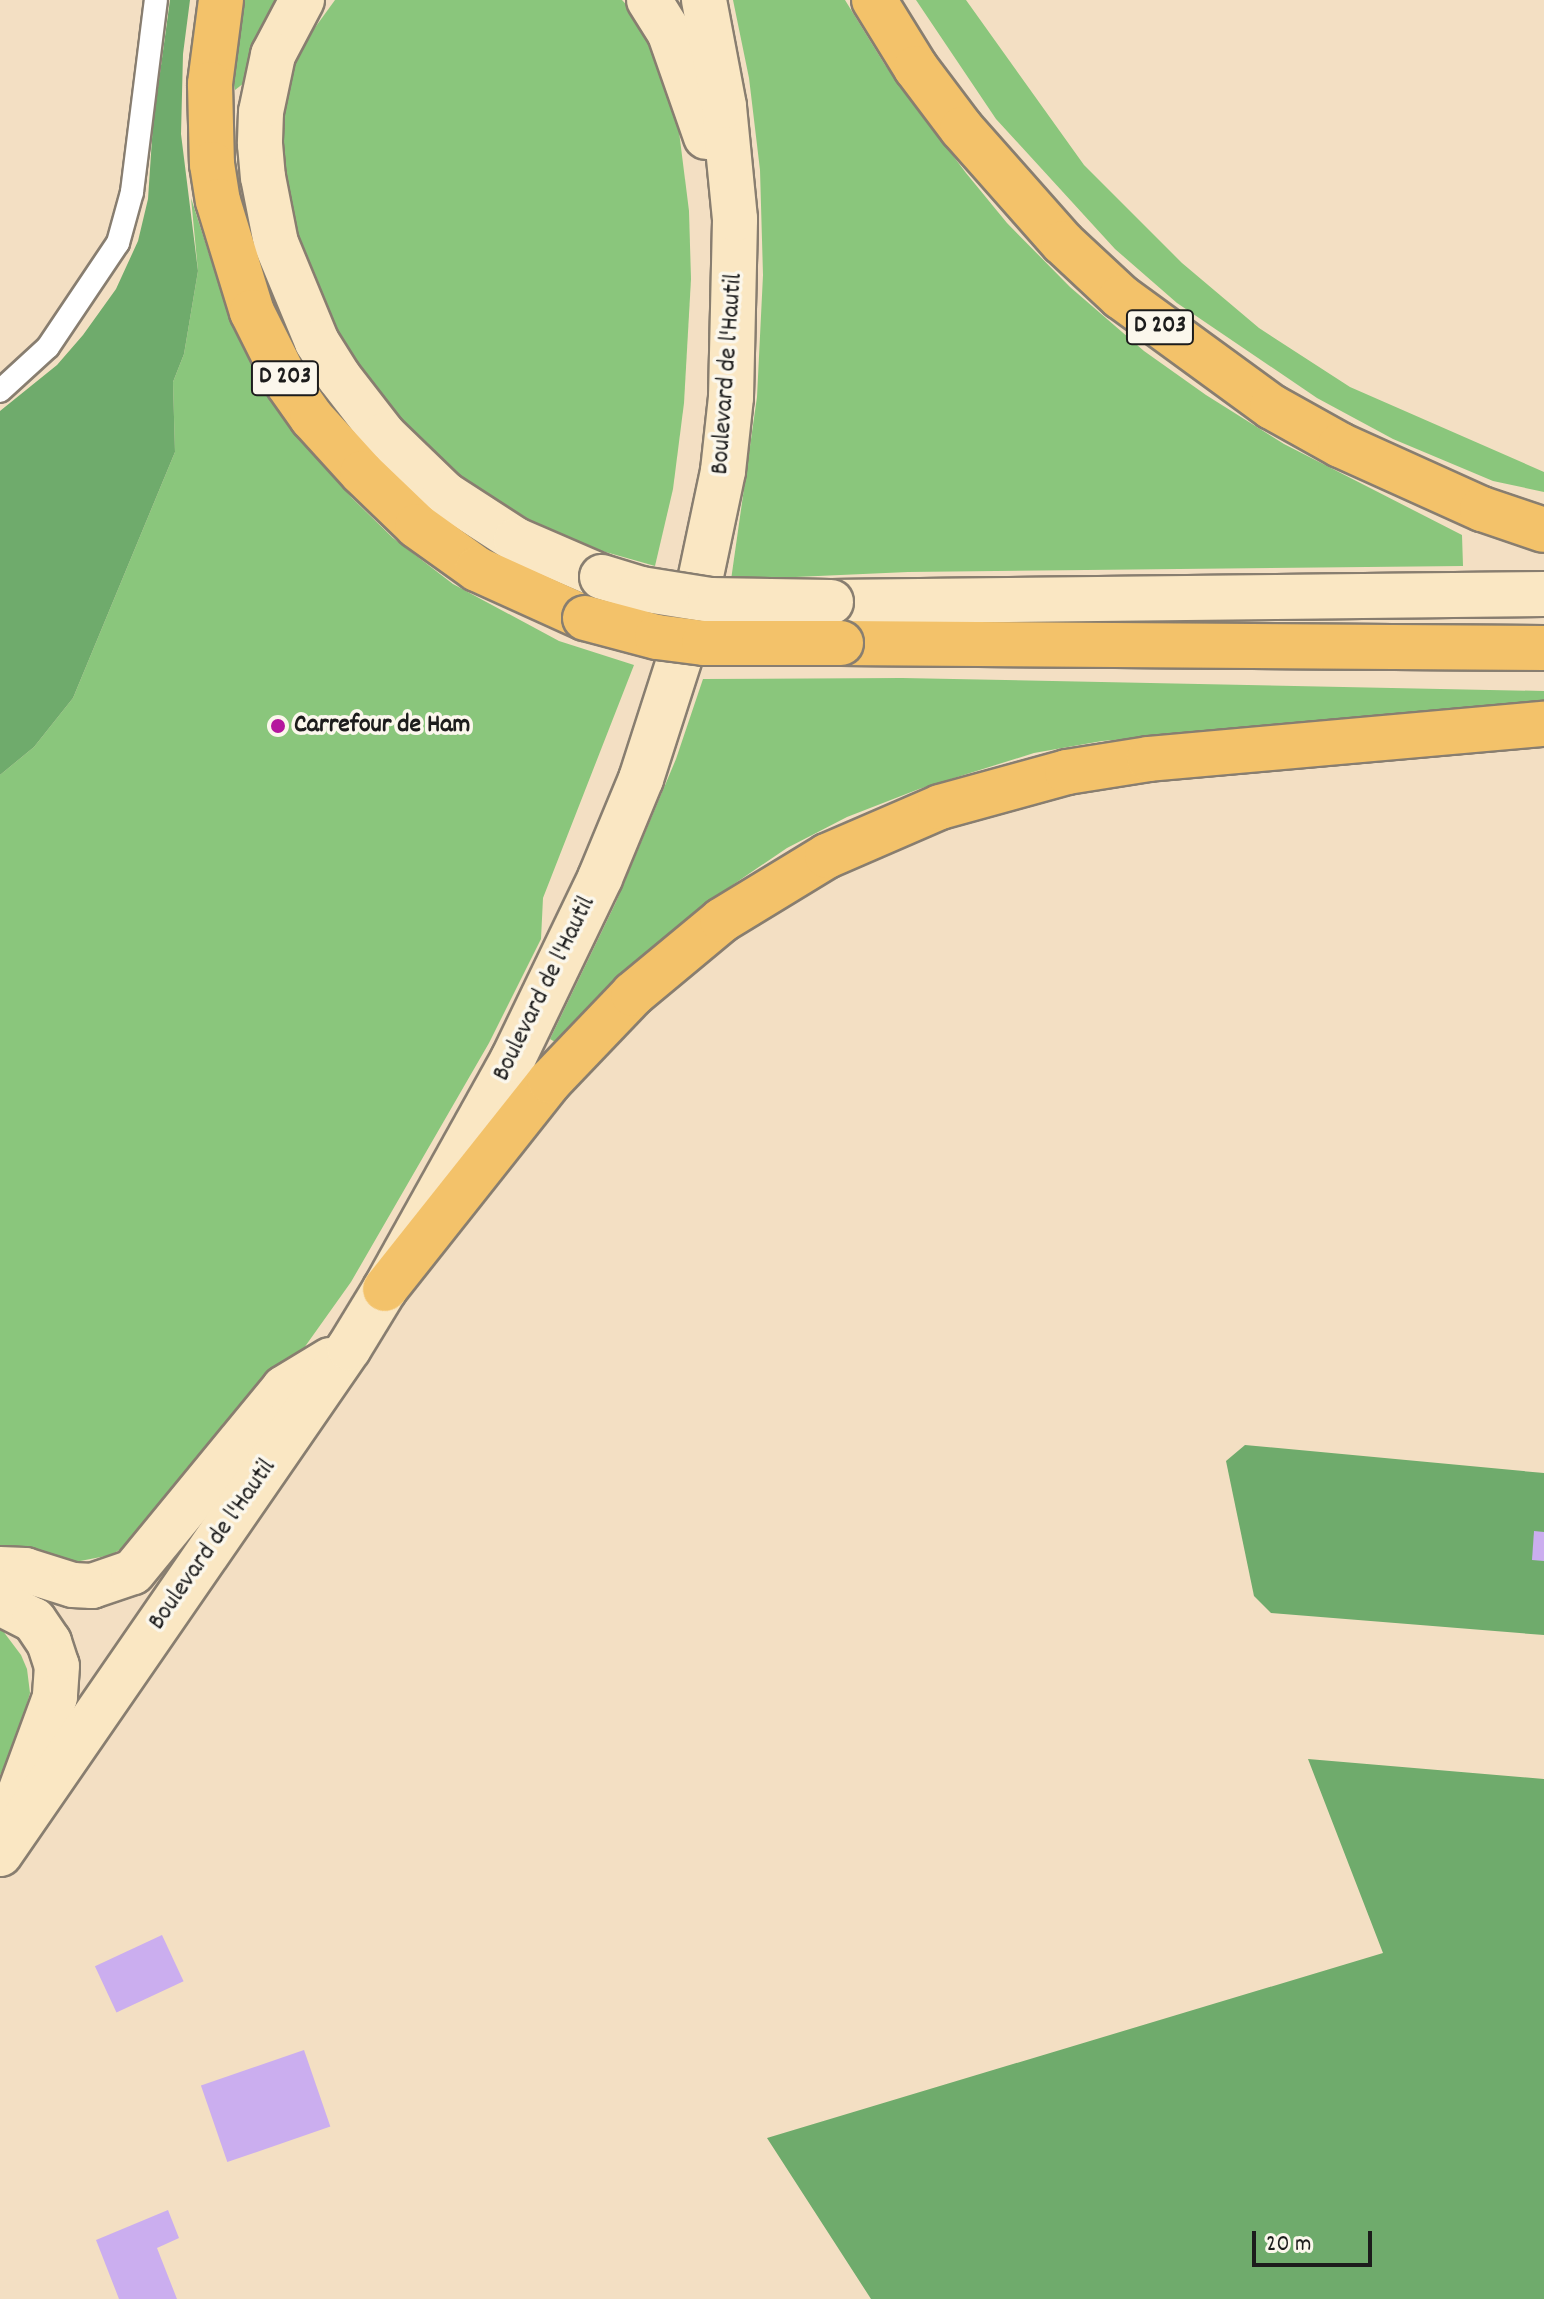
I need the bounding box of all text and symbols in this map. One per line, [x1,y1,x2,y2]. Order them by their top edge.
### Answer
street label: Boulevard de l'Hautil [705,272,751,476]
road number: D 203 [1124,307,1196,347]
road number: D 203 [249,358,321,398]
place label: Carrefour de Ham [294,710,470,742]
marker: Carrefour de Ham [269,717,287,735]
street label: Boulevard de l'Hautil [487,892,603,1086]
street label: Boulevard de l'Hautil [142,1453,284,1637]
scale bar [1256,2215,1376,2265]
text: 20 m [1266,2228,1312,2262]

